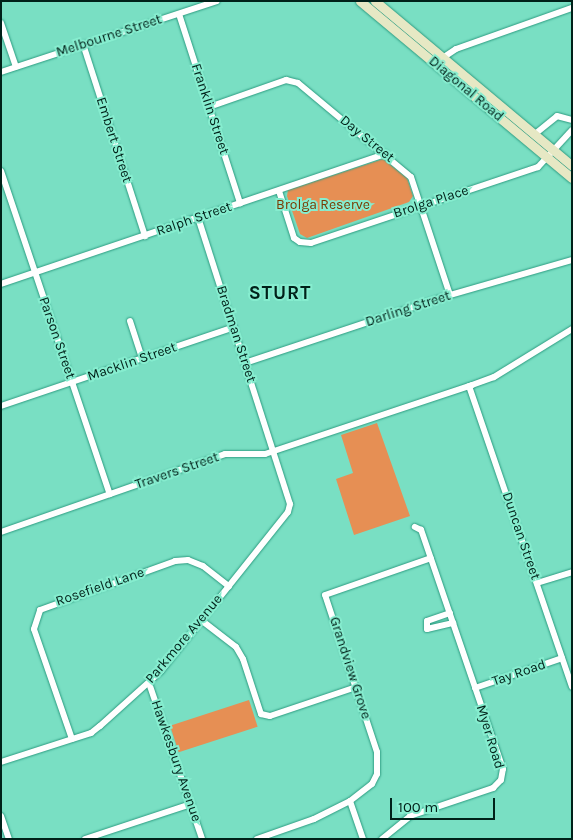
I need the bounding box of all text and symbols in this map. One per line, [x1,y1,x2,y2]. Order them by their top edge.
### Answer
street label: Melbourne Street [54,11,164,61]
street label: Diagonal Road [425,53,507,125]
street label: Franklin Street [187,61,233,157]
street label: Embert Street [92,95,136,185]
street label: Day Street [336,112,398,166]
street label: Brolga Place [391,182,471,222]
park label: Brolga Reserve [276,197,370,213]
street label: Ralph Street [154,198,234,240]
street label: Bradman Street [212,283,260,385]
district label: STURT [248,283,312,305]
street label: Darling Street [363,287,453,331]
street label: Parson Street [35,295,79,381]
street label: Macklin Street [85,339,179,385]
street label: Travers Street [133,449,221,493]
street label: Duncan Street [498,490,544,582]
street label: Rosefield Lane [54,564,146,610]
street label: Parkmore Avenue [142,591,226,687]
street label: Grandview Grove [326,615,374,721]
street label: Tay Road [490,656,548,690]
street label: Hawkesbury Avenue [147,698,205,824]
street label: Myer Road [472,703,508,771]
scale bar [393,788,498,820]
text: 100 m [398,798,438,816]

